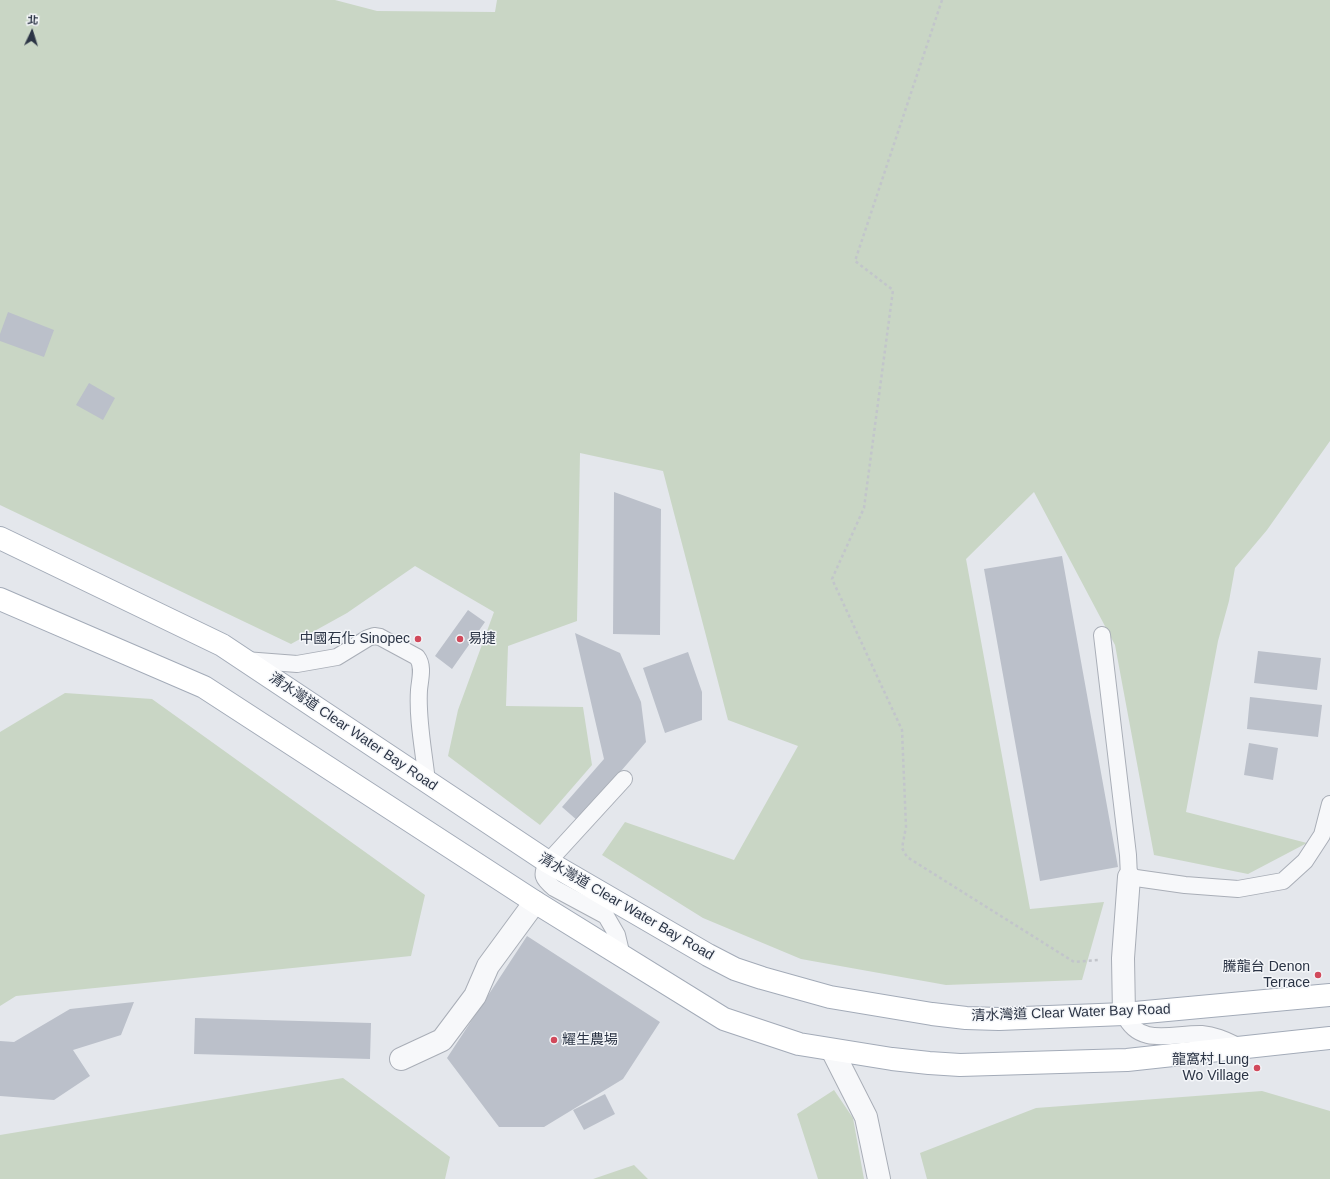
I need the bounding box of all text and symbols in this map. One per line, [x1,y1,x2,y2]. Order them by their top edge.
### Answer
north arrow [12,12,52,52]
text: 北 [27,14,39,26]
place label: 中國石化 Sinopec [300,631,410,647]
place label: 易捷 [468,631,496,647]
marker: 中國石化 Sinopec [413,634,423,644]
marker: 易捷 [455,634,465,644]
street label: 清水灣道 Clear Water Bay Road [266,669,440,795]
street label: 清水灣道 Clear Water Bay Road [535,850,717,964]
place label: 騰龍台 Denon Terrace [1223,959,1310,992]
marker: 騰龍台 Denon Terrace [1313,970,1323,980]
street label: 清水灣道 Clear Water Bay Road [971,1001,1171,1025]
place label: 耀生農場 [562,1032,618,1048]
marker: 耀生農場 [549,1035,559,1045]
place label: 龍窩村 Lung Wo Village [1172,1052,1249,1084]
marker: 龍窩村 Lung Wo Village [1252,1063,1262,1073]

